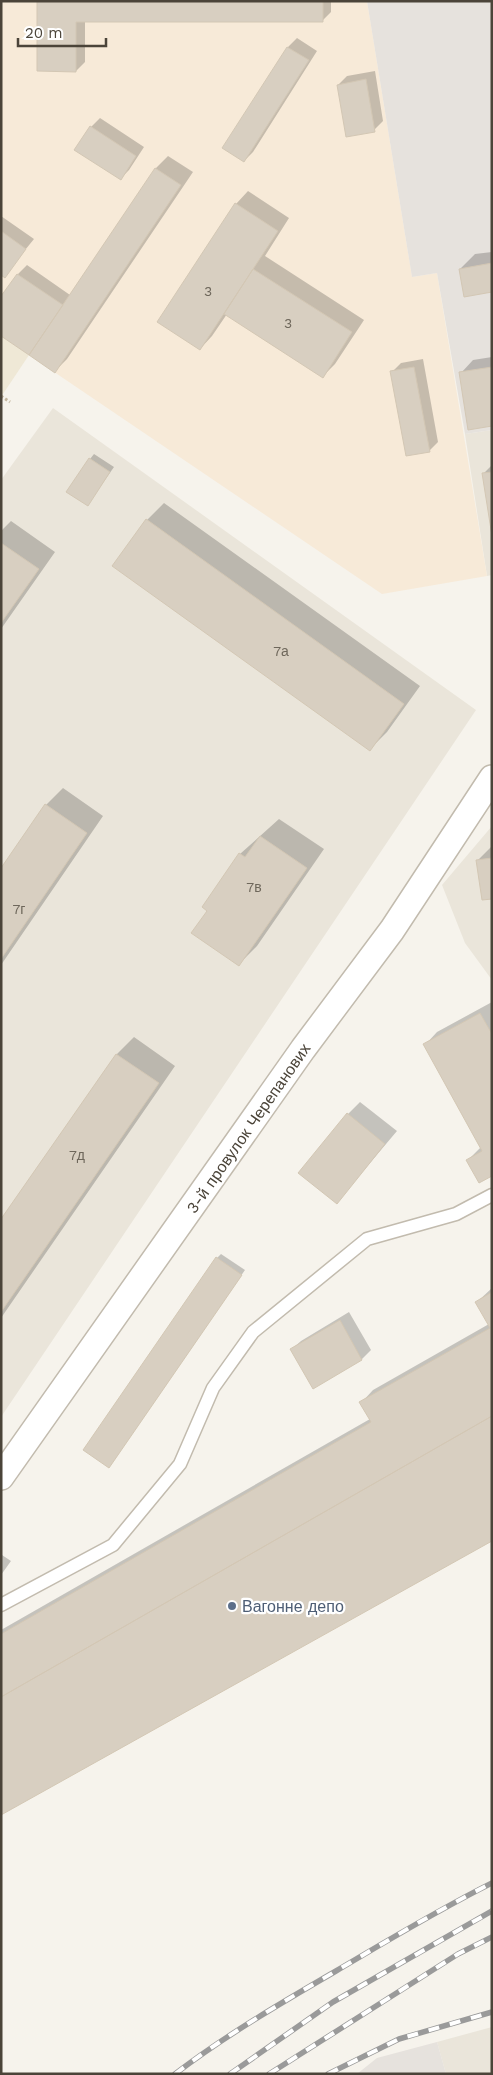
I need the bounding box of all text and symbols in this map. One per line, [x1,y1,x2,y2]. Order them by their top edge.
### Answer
scale bar [18,15,105,47]
text: 20 m [25,24,63,42]
house number: 3 [204,283,212,299]
house number: 3 [284,315,292,331]
house number: 7а [273,643,289,659]
house number: 7в [246,879,262,895]
house number: 7г [13,901,25,917]
street label: 3-й провулок Черепанових [182,1040,314,1217]
house number: 7д [69,1147,85,1163]
place label: Вагонне депо [242,1597,344,1616]
marker: Вагонне депо [226,1600,238,1612]

